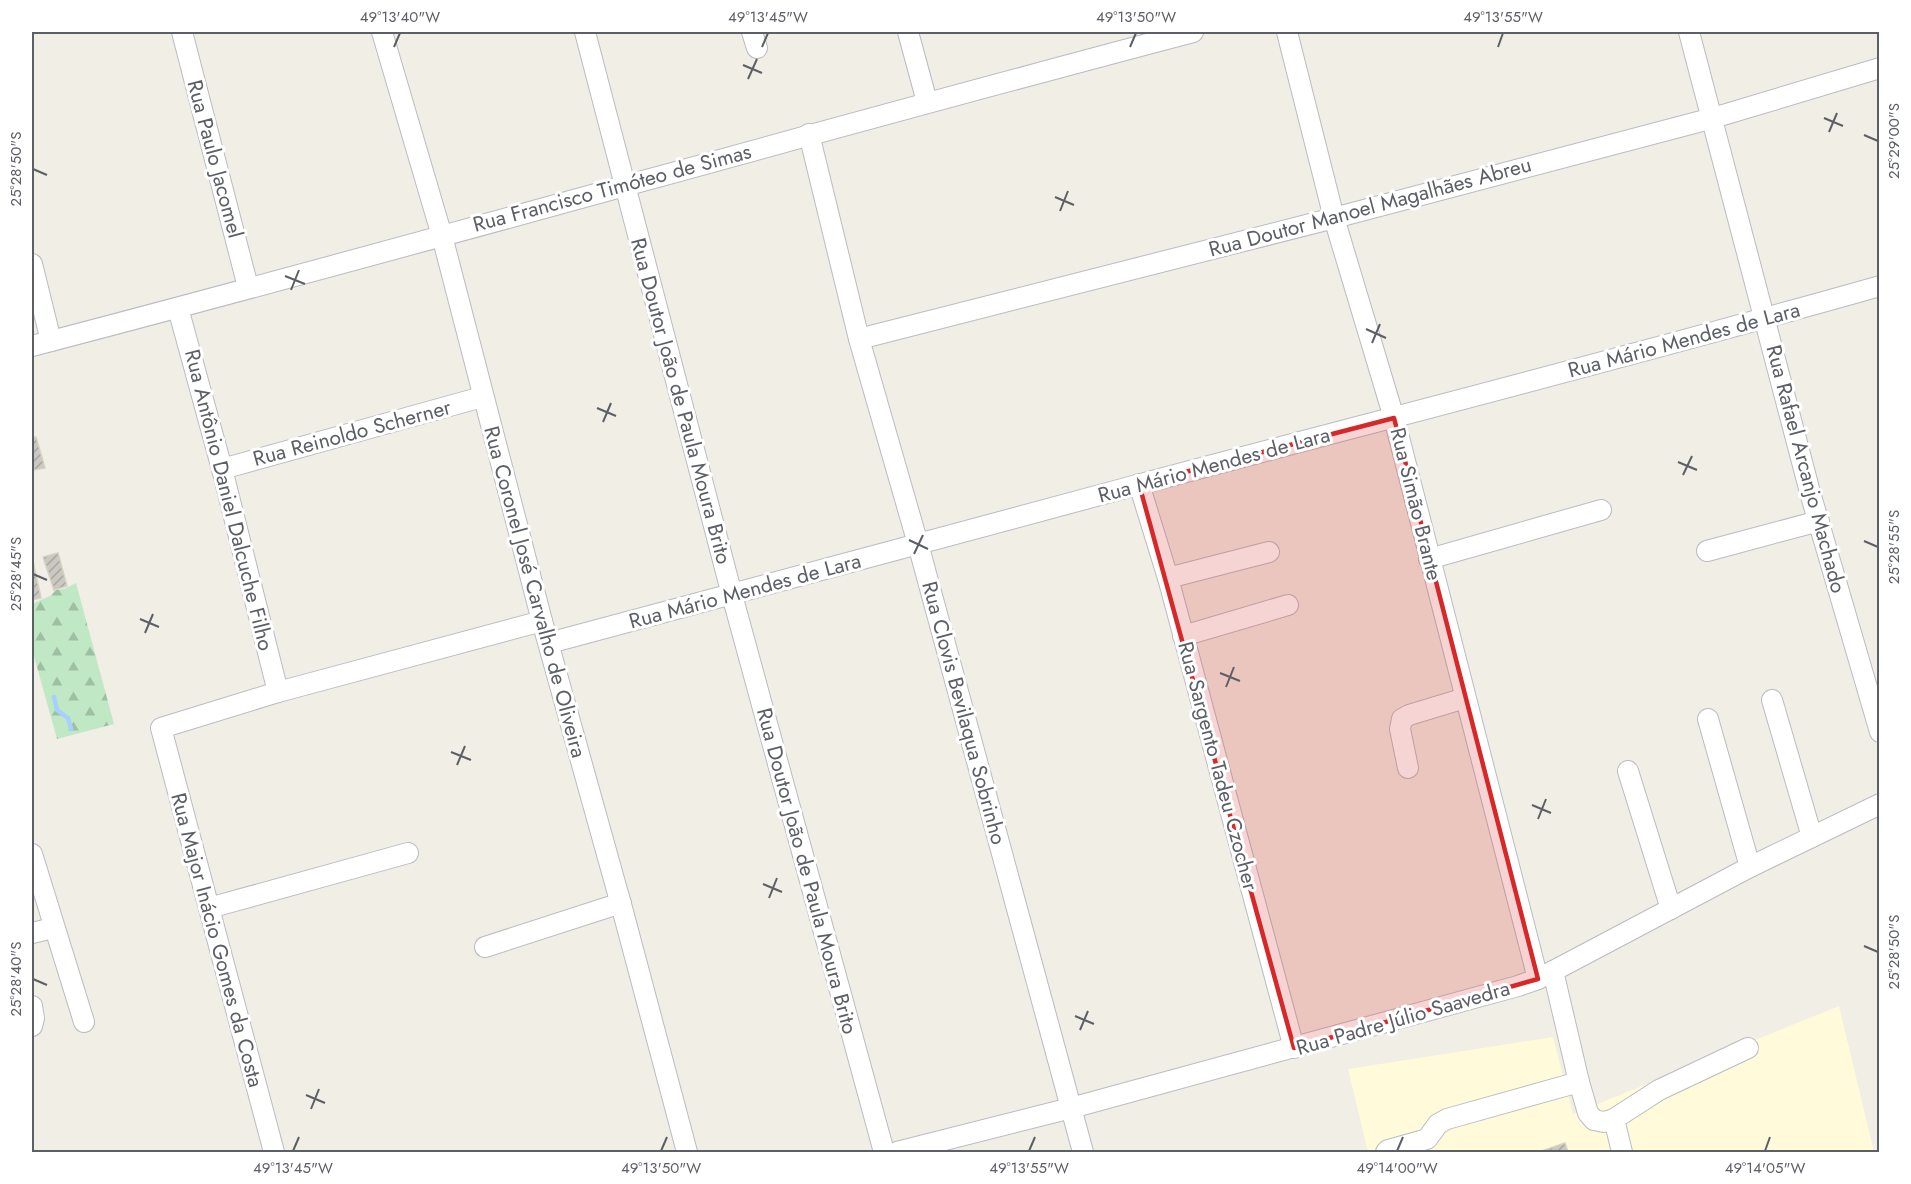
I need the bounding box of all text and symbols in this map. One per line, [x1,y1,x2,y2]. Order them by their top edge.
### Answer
text: 49°13'40"W [360,6,440,28]
text: 49°13'45"W [728,6,808,28]
text: 49°13'50"W [1096,6,1176,28]
text: 49°13'55"W [1463,6,1543,28]
street label: Rua Paulo Jacomel [179,77,251,241]
text: 25°29'00"S [1883,103,1905,179]
text: 25°28'50"S [5,132,27,206]
street label: Rua Francisco Timóteo de Simas [469,136,755,240]
street label: Rua Doutor Manoel Magalhães Abreu [1205,149,1535,265]
street label: Rua Doutor João de Paula Moura Brito [623,234,739,568]
street label: Rua Mário Mendes de Lara [1565,295,1803,385]
street label: Rua Rafael Arcanjo Machado [1758,342,1854,596]
street label: Rua Antônio Daniel Dalcuche Filho [177,346,281,654]
street label: Rua Reinoldo Scherner [250,392,455,474]
street label: Rua Mário Mendes de Lara [1095,420,1333,510]
street label: Rua Coronel José Carvalho de Oliveira [476,423,594,761]
street label: Rua Simão Brante [1383,424,1450,584]
text: 25°28'55"S [1883,510,1905,584]
text: 25°28'45"S [5,537,27,611]
street label: Rua Mário Mendes de Lara [626,546,864,636]
street label: Rua Clovis Bevilaqua Sobrinho [914,578,1014,848]
street label: Rua Sargento Tadeu Czocher [1170,638,1266,895]
street label: Rua Doutor João de Paula Moura Brito [749,704,865,1038]
street label: Rua Major Inácio Gomes da Costa [163,789,271,1091]
text: 25°28'50"S [1883,915,1905,989]
text: 25°28'40"S [5,941,27,1017]
street label: Rua Padre Júlio Saavedra [1293,973,1513,1063]
text: 49°13'45"W [253,1157,333,1179]
text: 49°13'50"W [621,1157,701,1179]
text: 49°13'55"W [989,1157,1069,1179]
text: 49°14'00"W [1356,1157,1438,1179]
text: 49°14'05"W [1725,1157,1805,1179]

